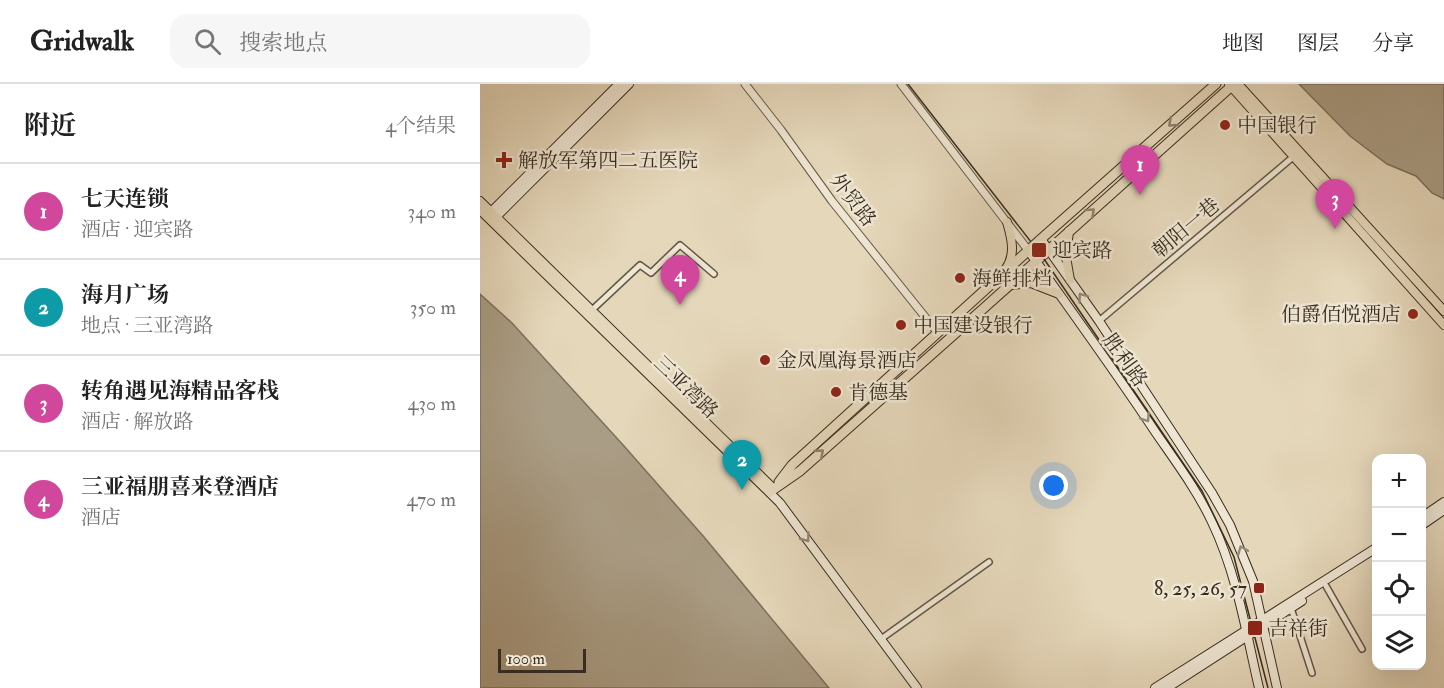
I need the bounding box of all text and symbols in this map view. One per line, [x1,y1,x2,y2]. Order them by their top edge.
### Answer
search box [170,14,590,68]
text: Gridwalk [30,24,134,59]
icon: search [191,25,224,58]
text: 搜索地点 [239,29,327,57]
text: 地图 [1222,30,1264,57]
text: 图层 [1297,30,1339,57]
text: 分享 [1372,30,1414,57]
text: 附近 [24,110,76,142]
text: 4个结果 [385,113,456,138]
place label: 中国银行 [1237,113,1317,138]
one-way arrow [1168,116,1179,127]
marker: 中国银行 [1218,118,1232,132]
pin: 1 [1120,146,1160,195]
place label: 解放军第四二五医院 [518,148,698,173]
marker: 解放军第四二五医院 [495,151,513,169]
street label: 外贸路 [825,169,881,231]
pin: 3 [1316,180,1354,229]
text: 七天连锁 [81,185,169,213]
street label: 朝阳一巷 [1147,193,1225,263]
text: 1 [40,199,47,224]
text: 340 m [408,199,456,224]
one-way arrow [1084,208,1095,219]
text: 酒店 · 迎宾路 [81,217,193,242]
place label: 迎宾路 [1052,238,1112,263]
marker: 迎宾路 [1030,241,1048,259]
pin: 4 [660,256,700,305]
place label: 海鲜排档 [972,266,1052,291]
marker: 海鲜排档 [953,271,967,285]
text: 海月广场 [81,281,169,309]
one-way arrow [1078,293,1089,304]
text: 2 [38,295,49,320]
text: 350 m [410,295,456,320]
place label: 伯爵佰悦酒店 [1281,302,1401,327]
marker: 伯爵佰悦酒店 [1406,307,1420,321]
text: 地点 · 三亚湾路 [81,313,213,338]
place label: 中国建设银行 [913,313,1033,338]
marker: 中国建设银行 [894,318,908,332]
street label: 胜利路 [1097,328,1153,392]
place label: 金凤凰海景酒店 [777,348,917,373]
street label: 三亚湾路 [649,350,723,424]
marker: 金凤凰海景酒店 [758,353,772,367]
text: 转角遇见海精品客栈 [81,377,279,405]
place label: 肯德基 [848,380,908,405]
marker: 肯德基 [829,385,843,399]
text: 3 [40,391,47,416]
text: 430 m [408,391,456,416]
text: 酒店 · 解放路 [81,409,193,434]
one-way arrow [1139,412,1150,423]
pin: 2 [722,440,762,490]
one-way arrow [813,449,824,460]
map controls [1372,454,1426,670]
button: + [1372,454,1426,508]
your location [1039,471,1068,500]
text: 三亚福朋喜来登酒店 [81,473,279,501]
text: 4 [38,487,49,512]
text: 470 m [407,487,456,512]
text: 酒店 [81,505,121,530]
button: − [1372,508,1426,562]
one-way arrow [799,532,810,543]
one-way arrow [1237,545,1249,556]
button: locate [1372,562,1426,616]
place label: 8, 25, 26, 57 [1154,576,1247,601]
marker: 8, 25, 26, 57 [1252,581,1266,595]
place label: 吉祥街 [1268,616,1328,641]
button: layers [1372,616,1426,670]
marker: 吉祥街 [1246,619,1264,637]
scale bar [498,646,586,674]
text: 100 m [507,649,545,669]

